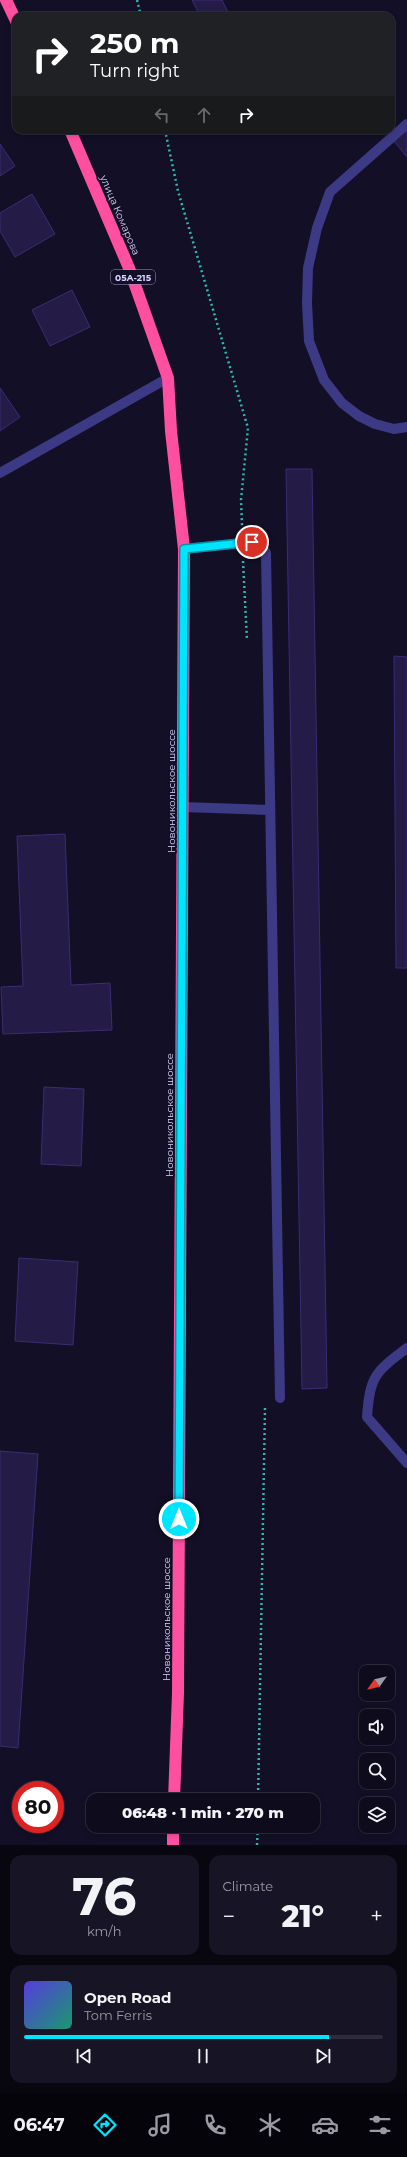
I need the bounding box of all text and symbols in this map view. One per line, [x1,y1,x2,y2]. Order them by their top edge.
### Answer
text: 250 m [90,26,180,60]
icon: right [24,28,76,80]
text: Turn right [90,60,180,82]
icon: left [151,104,173,126]
icon: ahead [193,104,215,126]
icon: right [235,104,257,126]
street label: улица Комарова [97,172,143,257]
road number: 05А-215 [111,270,155,284]
pin [235,525,269,559]
icon: arrive [241,531,263,553]
street label: Новоникольское шоссе [165,729,178,853]
street label: Новоникольское шоссе [163,1053,176,1177]
position arrow [158,1498,200,1540]
street label: Новоникольское шоссе [160,1557,173,1681]
north arrow [359,1665,395,1701]
map controls [359,1665,395,1833]
button: sound [359,1709,395,1745]
button: search [359,1753,395,1789]
speed limit sign: 80 [12,1781,64,1833]
button: layers [359,1797,395,1833]
text: 06:48 · 1 min · 270 m [122,1803,284,1822]
text: 76 [72,1865,136,1928]
text: Climate [223,1878,273,1894]
text: 21° [281,1898,324,1935]
text: − [223,1903,235,1930]
text: + [370,1903,383,1930]
text: km/h [87,1923,122,1939]
text: Open Road [84,1988,172,2007]
text: Tom Ferris [84,2007,152,2023]
icon: previous [73,2045,95,2067]
icon: pause [192,2045,214,2067]
icon: next [312,2045,334,2067]
icon: directions [91,2111,119,2139]
icon: music [146,2111,174,2139]
icon: phone [201,2111,229,2139]
icon: climate [256,2111,284,2139]
icon: car [311,2111,339,2139]
icon: filters [366,2111,394,2139]
text: 06:47 [13,2114,65,2136]

